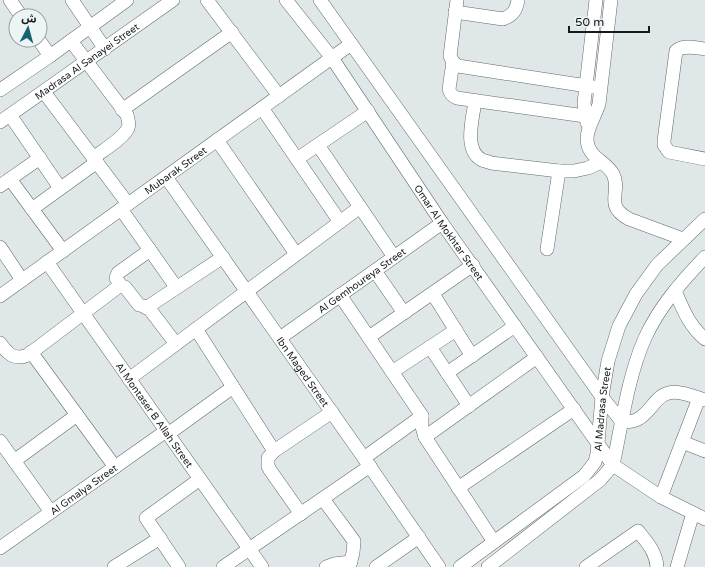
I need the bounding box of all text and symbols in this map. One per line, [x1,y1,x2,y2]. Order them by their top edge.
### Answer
north arrow [8,8,48,48]
scale bar [569,8,649,34]
text: ش [21,11,37,26]
text: 50 m [575,15,604,29]
street label: Madrasa Al Sanayei Street [33,21,142,103]
street label: Mubarak Street [143,144,210,197]
street label: Omar Al Mokhtar Street [411,183,486,283]
street label: Al Gemhoureya Street [316,246,408,316]
street label: Ibn Maged Street [274,335,331,409]
street label: Al Montaser B Allah Street [113,361,195,470]
street label: Al Madrasa Street [592,366,614,452]
street label: Al Gmalya Street [48,462,120,518]

